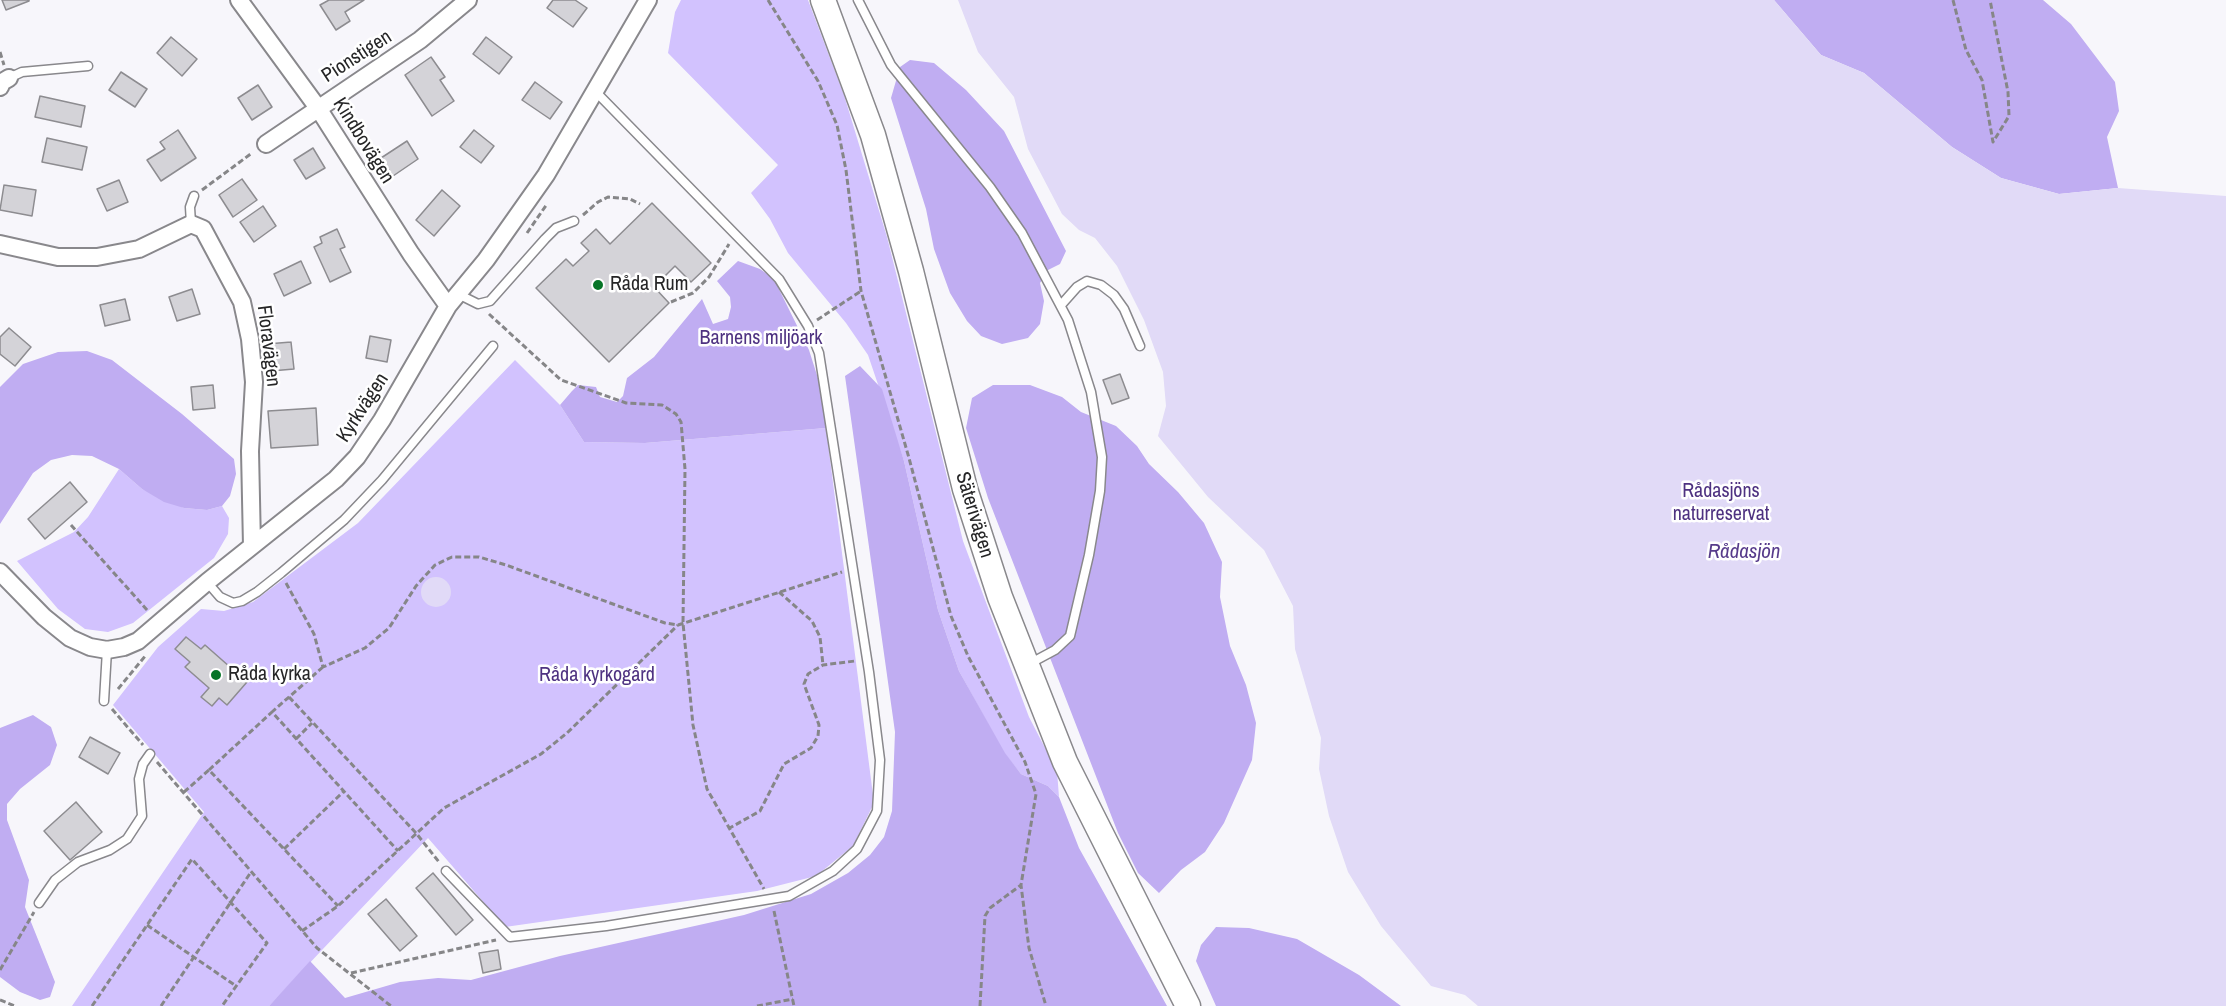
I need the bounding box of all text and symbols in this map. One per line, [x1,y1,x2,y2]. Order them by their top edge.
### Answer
street label: Pionstigen [318,26,396,88]
street label: Kindbovägen [327,94,399,188]
place label: Råda Rum [610,273,688,297]
marker: Råda Rum [591,278,605,292]
street label: Floravägen [251,304,285,388]
park label: Barnens miljöark [699,327,823,351]
street label: Kyrkvägen [332,369,394,447]
street label: Säterivägen [950,469,998,561]
park label: Rådasjöns naturreservat [1673,480,1769,527]
water label: Rådasjön [1708,539,1780,565]
place label: Råda kyrka [228,663,311,687]
park label: Råda kyrkogård [539,664,655,688]
marker: Råda kyrka [209,668,223,682]

